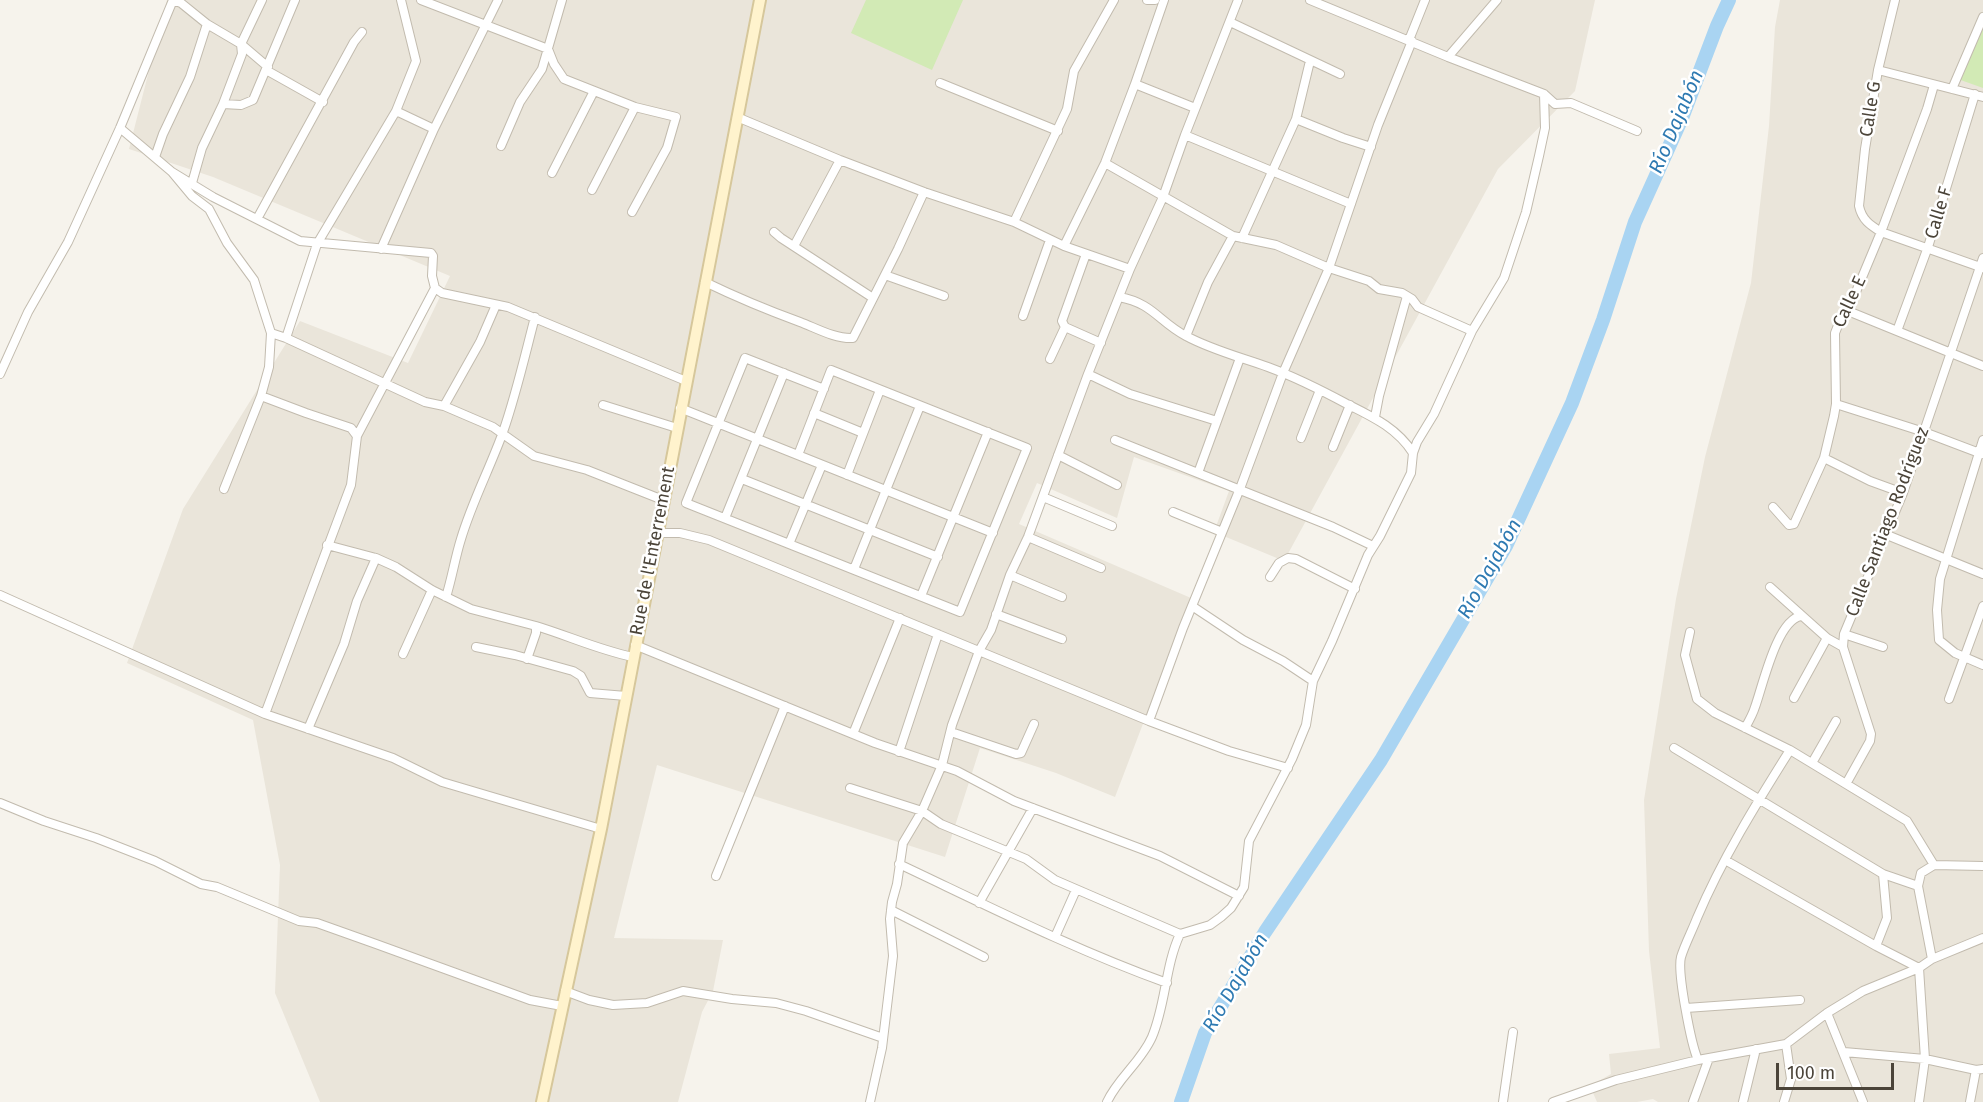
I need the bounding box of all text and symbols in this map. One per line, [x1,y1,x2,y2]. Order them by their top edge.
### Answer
water label: Río Dajabón [1644,67,1710,177]
street label: Calle G [1856,80,1886,138]
street label: Calle F [1921,184,1957,242]
street label: Calle E [1829,273,1871,331]
street label: Calle Santiago Rodríguez [1842,424,1934,620]
street label: Rue de l'Enterrement [626,465,680,637]
water label: Río Dajabón [1453,515,1527,623]
water label: Río Dajabón [1198,929,1274,1037]
scale bar [1779,1051,1898,1089]
text: 100 m [1787,1062,1835,1084]

